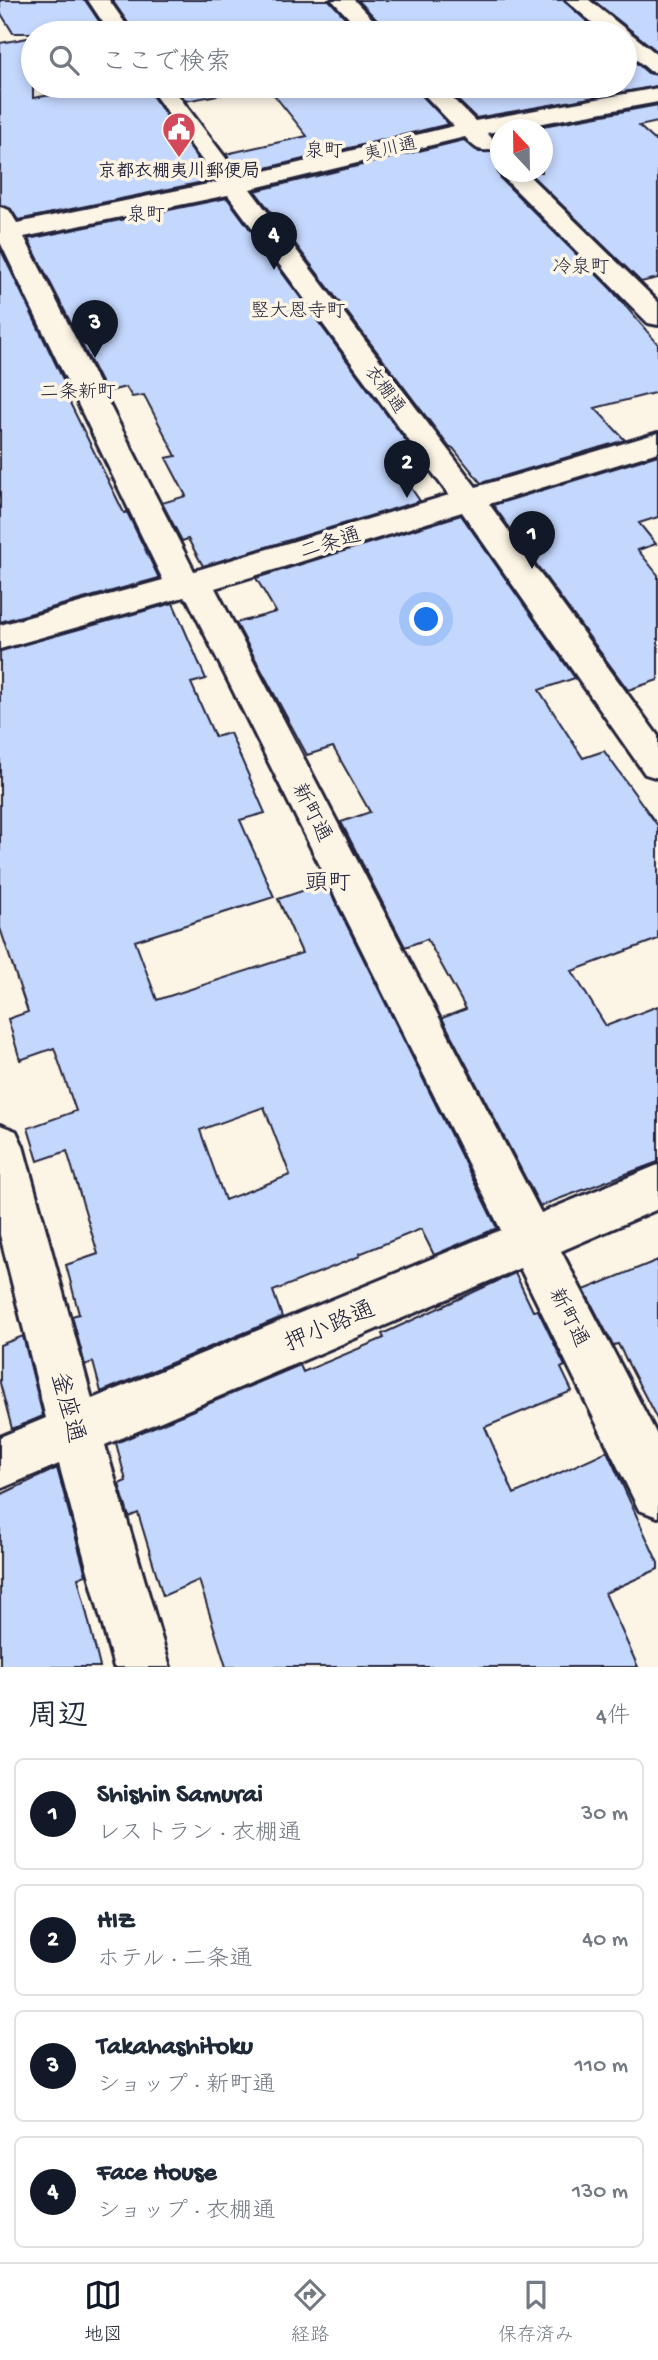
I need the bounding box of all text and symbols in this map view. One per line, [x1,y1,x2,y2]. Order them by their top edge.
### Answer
search box [21,21,637,98]
icon: search [45,41,83,79]
text: ここで検索 [101,49,231,80]
public building icon: 京都衣棚夷川郵便局 [160,110,198,159]
north arrow [490,119,553,182]
street label: 夷川通 [362,133,419,167]
district label: 泉町 [305,140,343,164]
place label: 京都衣棚夷川郵便局 [98,161,260,183]
district label: 泉町 [127,204,165,228]
pin: 4 [251,212,297,270]
district label: 冷泉町 [552,256,610,280]
pin: 3 [72,300,118,358]
district label: 竪大恩寺町 [250,300,346,324]
street label: 衣棚通 [359,362,409,418]
district label: 二条新町 [40,381,116,405]
pin: 2 [384,440,430,498]
pin: 1 [509,511,555,569]
street label: 二条通 [297,523,365,567]
your location [409,602,443,636]
street label: 新町通 [284,779,336,847]
district label: 頭町 [305,871,351,898]
street label: 新町通 [541,1284,593,1352]
street label: 押小路通 [280,1295,380,1360]
street label: 釜座通 [42,1369,90,1446]
text: 周辺 [28,1701,88,1736]
text: 4件 [596,1704,630,1731]
text: Shishin Samurai [97,1781,263,1812]
text: 1 [48,1801,58,1828]
text: 30 m [581,1801,628,1828]
text: レストラン · 衣棚通 [97,1821,301,1848]
text: HIZ [97,1907,135,1938]
text: 2 [47,1927,59,1954]
text: 40 m [582,1927,628,1954]
text: ホテル · 二条通 [97,1947,252,1974]
text: Takahashitoku [97,2033,253,2064]
text: 3 [47,2053,59,2080]
text: 110 m [575,2053,628,2080]
text: ショップ · 新町通 [97,2073,275,2100]
text: Face House [97,2159,217,2190]
text: 4 [48,2179,58,2206]
text: 130 m [572,2179,628,2206]
text: ショップ · 衣棚通 [97,2199,275,2226]
tab: 地図 [84,2276,122,2348]
tab: 経路 [291,2276,329,2348]
tab: 保存済み [498,2276,574,2348]

